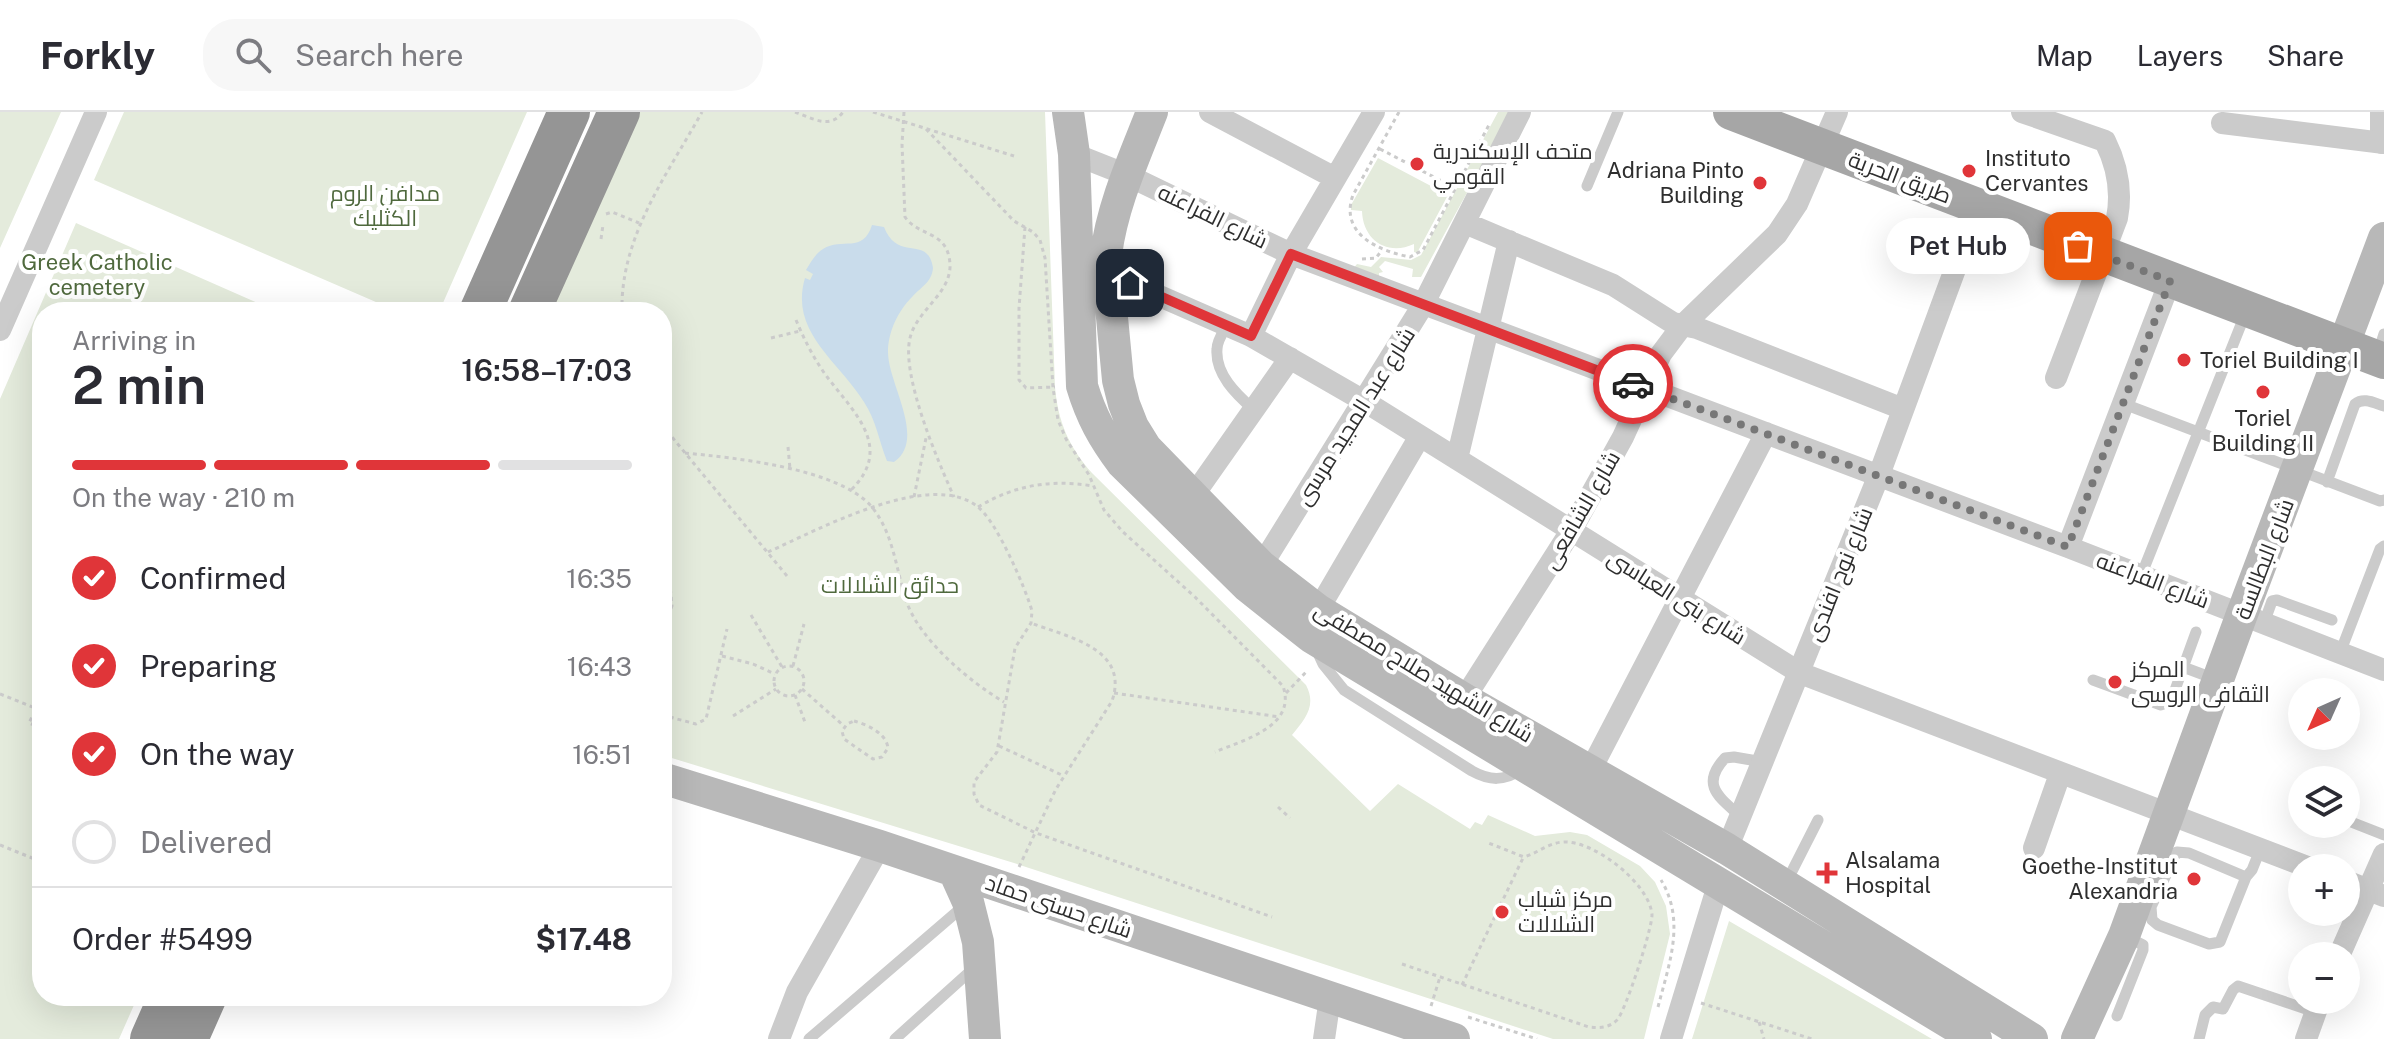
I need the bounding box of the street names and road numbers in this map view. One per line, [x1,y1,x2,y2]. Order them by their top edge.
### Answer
street label: طريق الحرية [1845,146,1955,209]
street label: شارع الفراعنه [1153,178,1272,256]
street label: شارع عبد المجيد مرسى [1290,322,1422,511]
street label: شارع الشافعى [1537,446,1627,575]
street label: شارع البطالسة [2229,495,2301,624]
street label: شارع نوح افندى [1800,503,1879,645]
street label: شارع بنى العباسى [1602,544,1751,652]
street label: شارع الفراعنه [2092,547,2213,615]
street label: شارع الشهيد صلاح مصطفى [1309,596,1538,749]
street label: شارع حسنى حماد [982,869,1136,945]

